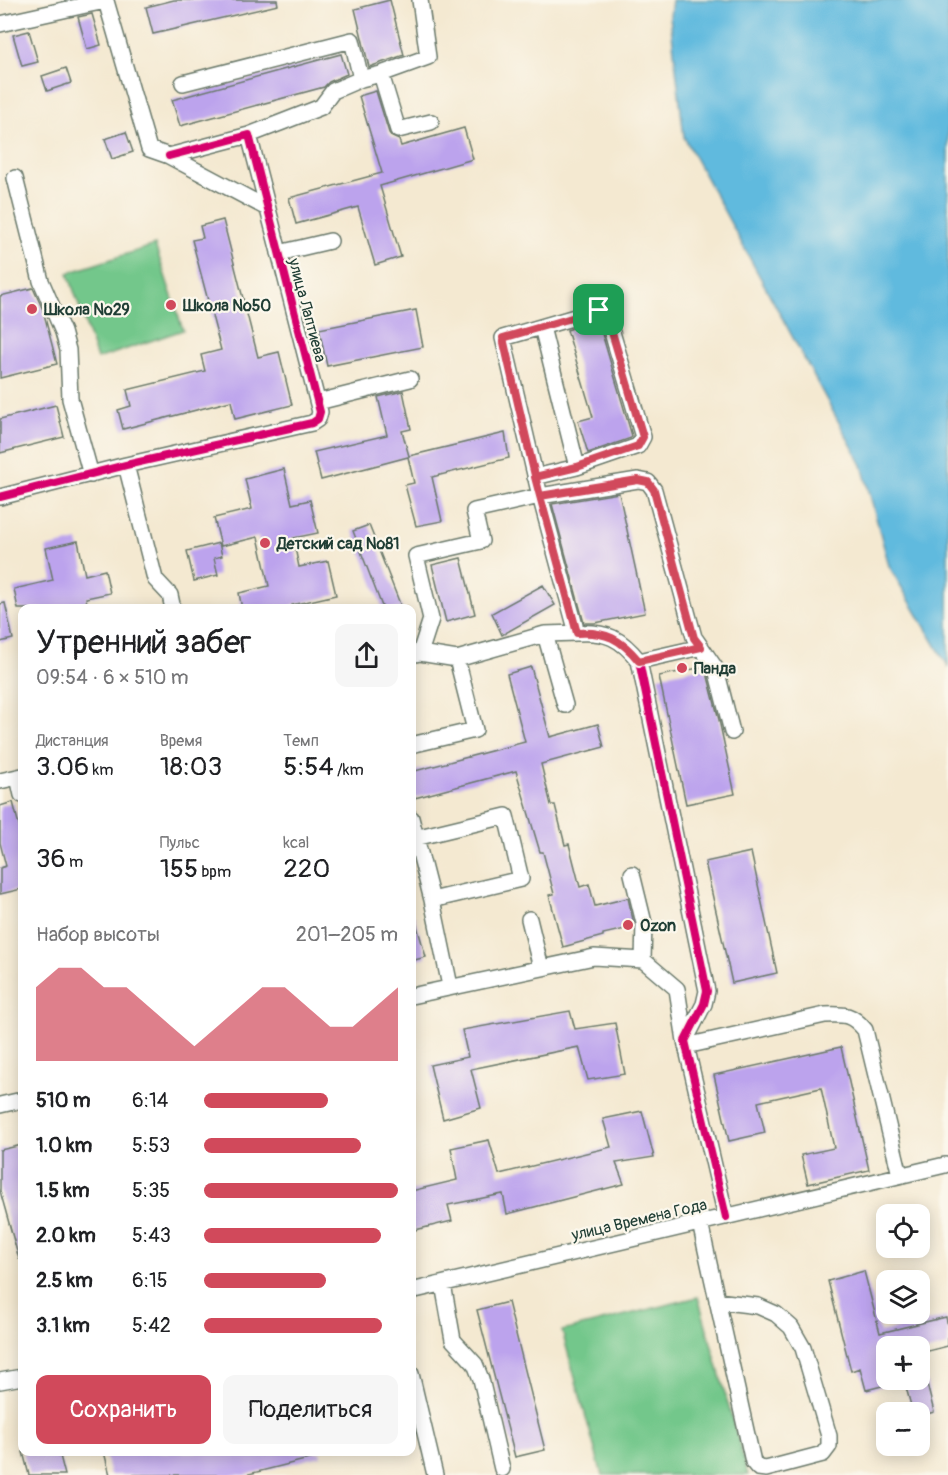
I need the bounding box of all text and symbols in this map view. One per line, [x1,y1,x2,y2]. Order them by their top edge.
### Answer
street label: улица Лаптиева [283,255,331,364]
pin [573,284,624,335]
icon: arrive [582,293,615,326]
place label: Школа №50 [182,296,271,316]
marker: Школа №50 [164,298,178,312]
place label: Школа №29 [43,300,130,320]
marker: Школа №29 [25,302,39,316]
place label: Детский сад №81 [276,534,400,554]
marker: Детский сад №81 [258,536,272,550]
text: Утренний забег [36,622,252,663]
button: share [335,624,398,687]
place label: Панда [694,659,737,679]
marker: Панда [675,661,689,675]
text: 09:54 · 6 × 510 m [36,665,189,690]
text: Дистанция [36,731,109,751]
text: Время [160,731,202,751]
text: Темп [283,731,319,751]
text: 3.06 [36,751,89,783]
text: 18:03 [160,751,222,783]
text: 5:54 [283,751,334,783]
text: km [89,760,113,780]
text: /km [334,760,364,780]
text: Пульс [160,833,200,853]
text: kcal [283,833,309,853]
text: 36 [36,843,66,875]
text: m [66,852,83,872]
text: 155 [160,853,198,885]
text: 220 [283,853,330,885]
text: bpm [198,862,231,882]
place label: Ozon [640,916,676,936]
marker: Ozon [621,918,635,932]
text: Набор высоты [36,922,160,947]
text: 201–205 m [296,922,398,947]
text: 510 m [36,1088,90,1113]
text: 6:14 [132,1088,168,1113]
text: 1.0 km [36,1133,92,1158]
text: 5:53 [132,1133,170,1158]
text: 1.5 km [36,1178,89,1203]
text: 5:35 [132,1178,170,1203]
street label: улица Времена Года [569,1195,709,1246]
map controls [876,1204,930,1456]
button: locate [876,1204,930,1258]
text: 2.0 km [36,1223,96,1248]
text: 5:43 [132,1223,171,1248]
text: 2.5 km [36,1268,93,1293]
text: 6:15 [132,1268,168,1293]
button: layers [876,1270,930,1324]
text: 3.1 km [36,1313,90,1338]
text: 5:42 [132,1313,171,1338]
button: + [876,1336,930,1390]
button: Сохранить [36,1375,211,1444]
button: Поделиться [223,1375,398,1444]
button: − [876,1402,930,1456]

